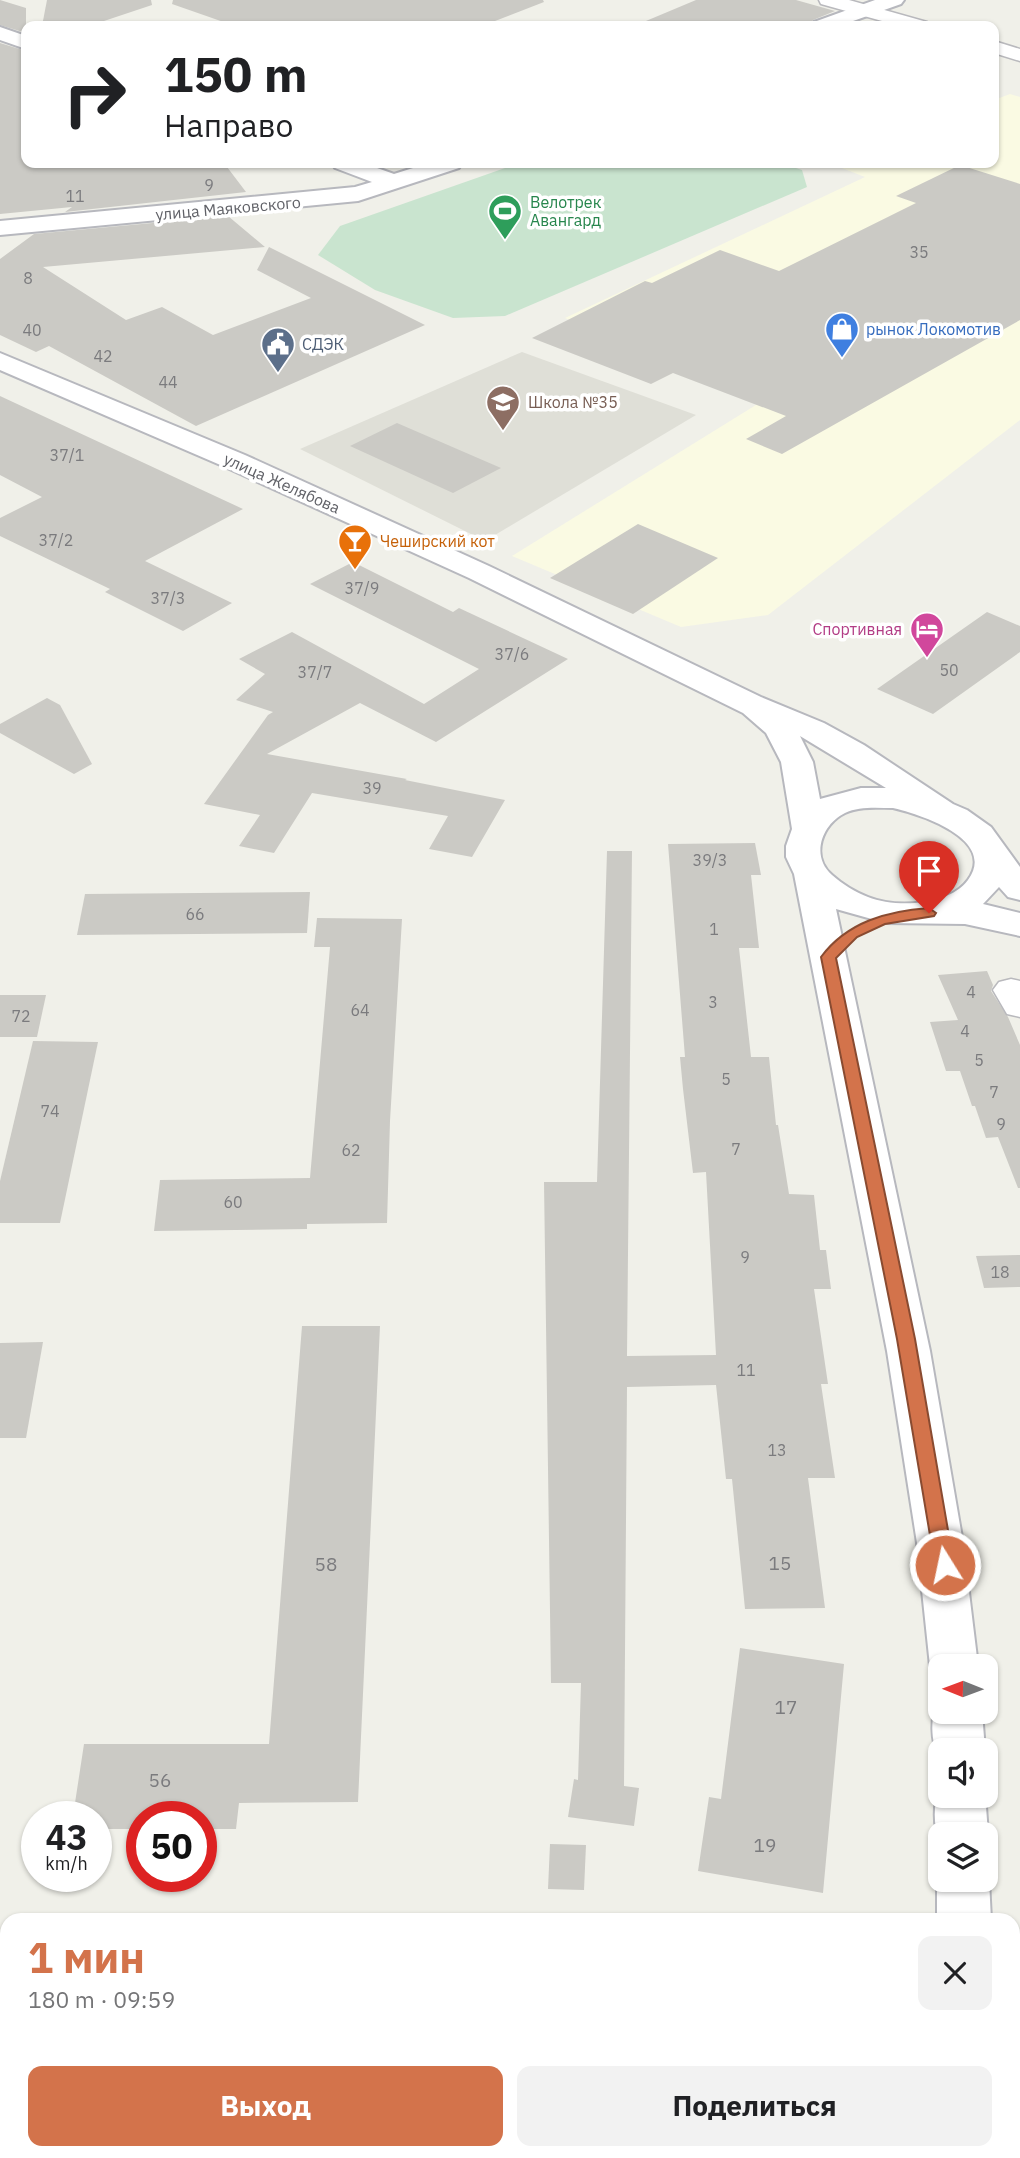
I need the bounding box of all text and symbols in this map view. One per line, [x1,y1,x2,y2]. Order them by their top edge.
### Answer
text: 150 m [164,42,308,105]
icon: right [49,49,140,140]
text: Направо [164,104,293,146]
house number: 9 [204,175,214,195]
house number: 11 [65,186,85,206]
street label: улица Маяковского [155,192,302,224]
sports icon: Велотрек Авангард [486,192,524,241]
place label: Велотрек Авангард [530,192,602,230]
house number: 35 [909,242,929,262]
house number: 8 [23,268,33,288]
shop icon: рынок Локомотив [823,310,861,359]
place label: рынок Локомотив [866,319,1001,339]
house number: 40 [22,320,42,340]
public building icon: СДЭК [259,325,297,374]
place label: СДЭК [302,334,344,354]
house number: 42 [93,346,113,366]
house number: 44 [158,372,178,392]
school or university icon: Школа №35 [484,383,522,432]
place label: Школа №35 [528,392,618,412]
house number: 37/1 [50,445,84,465]
street label: улица Желябова [221,448,344,518]
bar icon: Чеширский кот [336,522,374,571]
house number: 37/2 [39,530,73,550]
place label: Чеширский кот [380,531,495,551]
house number: 37/9 [345,578,379,598]
house number: 37/3 [151,588,185,608]
hotel icon: Спортивная [908,610,946,659]
place label: Спортивная [812,619,902,639]
house number: 37/6 [495,644,529,664]
house number: 50 [939,660,959,680]
house number: 37/7 [298,662,332,682]
house number: 39 [362,778,382,798]
pin [899,841,959,913]
house number: 39/3 [693,850,727,870]
icon: arrive [910,852,948,890]
house number: 66 [185,904,205,924]
house number: 1 [709,919,719,939]
house number: 4 [966,982,976,1002]
house number: 3 [708,992,718,1012]
house number: 64 [350,1000,370,1020]
house number: 72 [11,1006,31,1026]
house number: 4 [960,1021,970,1041]
house number: 5 [974,1050,984,1070]
house number: 5 [721,1069,731,1089]
house number: 7 [989,1082,999,1102]
house number: 74 [40,1101,60,1121]
house number: 9 [996,1114,1006,1134]
house number: 7 [731,1139,741,1159]
house number: 62 [341,1140,361,1160]
house number: 60 [223,1192,243,1212]
house number: 9 [740,1247,750,1267]
house number: 18 [990,1262,1010,1282]
house number: 11 [736,1360,756,1380]
house number: 13 [767,1440,787,1460]
position arrow [908,1528,982,1602]
house number: 15 [769,1551,791,1575]
house number: 58 [315,1552,337,1576]
north arrow [928,1654,998,1724]
map controls [928,1654,998,1892]
house number: 17 [775,1695,797,1719]
button: sound [928,1738,998,1808]
house number: 56 [149,1768,171,1792]
speed limit sign: 50 [126,1801,217,1892]
text: 43 [45,1814,88,1860]
button: layers [928,1822,998,1892]
house number: 19 [754,1833,776,1857]
text: km/h [45,1852,88,1875]
text: 1 мин [28,1930,145,1985]
button: close [918,1936,992,2010]
text: 180 m · 09:59 [28,1984,175,2014]
button: Выход [28,2066,503,2146]
button: Поделиться [517,2066,992,2146]

